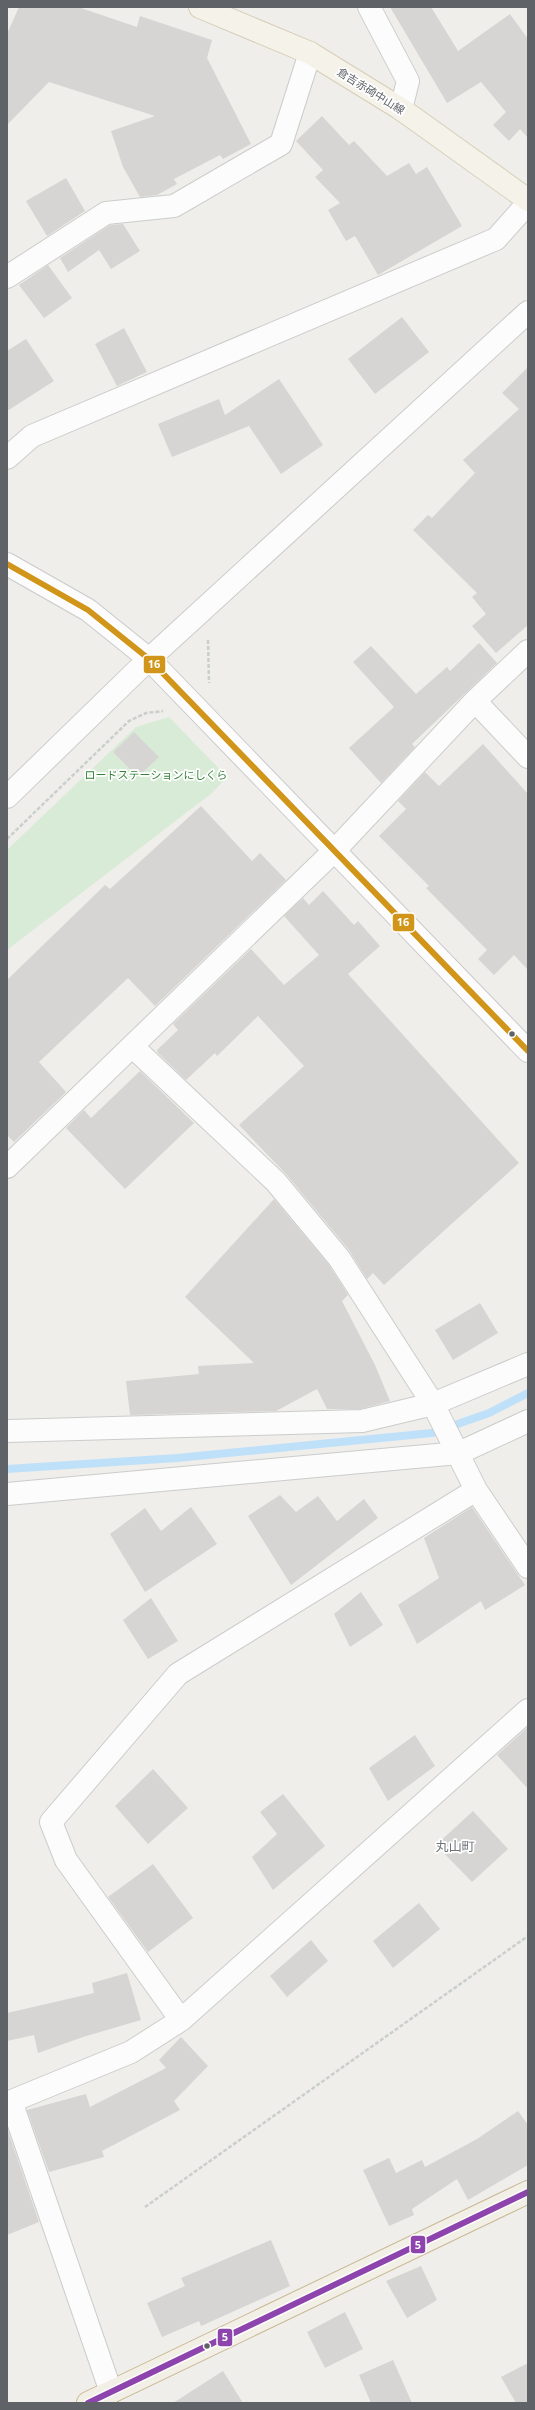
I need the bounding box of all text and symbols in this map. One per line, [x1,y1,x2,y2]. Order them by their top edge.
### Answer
street label: 倉吉赤碕中山線 [335,64,408,117]
line badge: 16 [143,655,166,674]
text: 16 [148,656,160,671]
park label: ロードステーションにしくら [85,767,227,782]
line badge: 16 [392,913,415,932]
text: 16 [397,914,409,929]
unlabelled marker [507,1029,517,1039]
district label: 丸山町 [435,1837,475,1855]
line badge: 5 [410,2235,426,2254]
text: 5 [415,2237,421,2252]
line badge: 5 [217,2328,233,2347]
text: 5 [222,2329,228,2344]
unlabelled marker [202,2341,212,2351]

